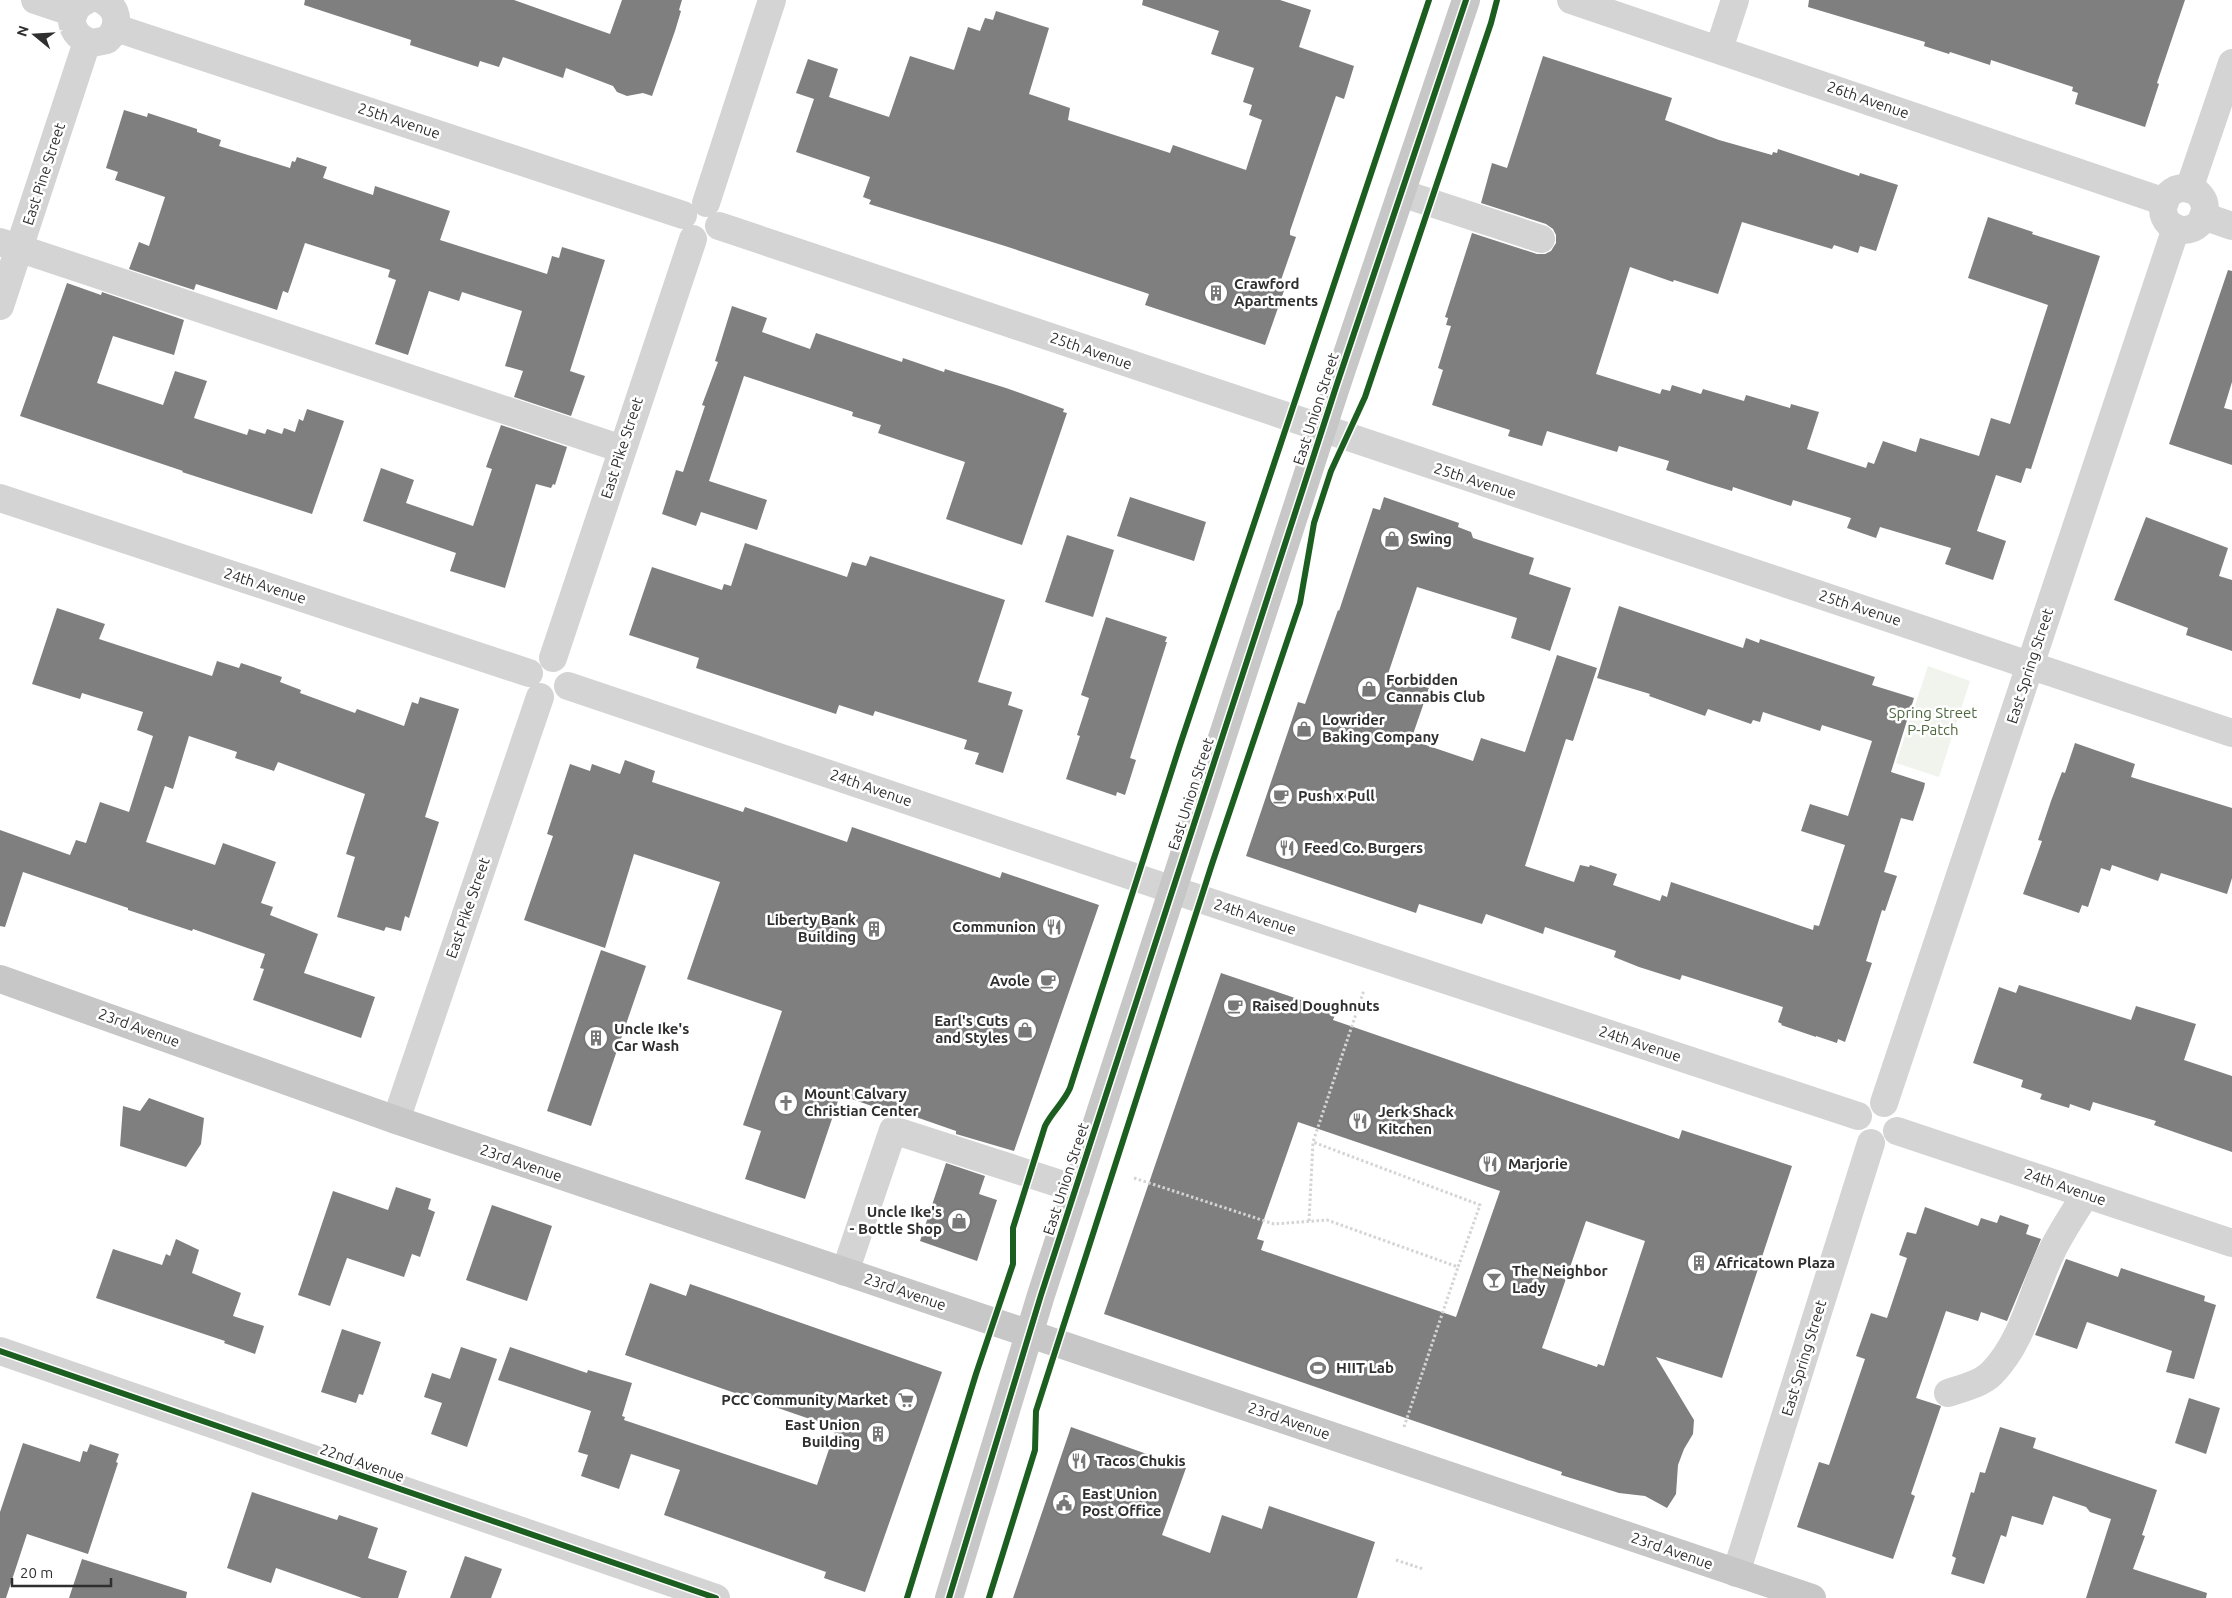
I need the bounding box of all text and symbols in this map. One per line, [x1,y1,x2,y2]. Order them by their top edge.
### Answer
north arrow [10,10,60,60]
text: N [13,24,32,38]
street label: 26th Avenue [1825,78,1911,121]
street label: 25th Avenue [356,99,442,142]
street label: East Pine Street [19,120,68,227]
place label: Crawford Apartments [1234,275,1318,309]
building icon: Crawford Apartments [1203,280,1229,306]
street label: 25th Avenue [1048,329,1134,372]
street label: East Union Street [1289,350,1342,467]
street label: East Pike Street [597,395,646,501]
street label: 25th Avenue [1432,459,1518,502]
shop icon: Swing [1379,526,1405,552]
place label: Swing [1410,530,1452,547]
street label: 24th Avenue [222,564,308,607]
street label: 25th Avenue [1817,586,1903,629]
street label: East Spring Street [2003,606,2056,726]
place label: Forbidden Cannabis Club [1386,671,1485,705]
shop icon: Forbidden Cannabis Club [1356,676,1382,702]
park label: Spring Street P-Patch [1889,704,1977,738]
place label: Lowrider Baking Company [1322,711,1439,745]
shop icon: Lowrider Baking Company [1291,716,1317,742]
street label: East Union Street [1164,735,1217,852]
street label: 24th Avenue [828,766,914,809]
cafe icon: Push x Pull [1268,783,1294,809]
place label: Push x Pull [1298,787,1375,804]
restaurant icon: Feed Co. Burgers [1274,835,1300,861]
place label: Feed Co. Burgers [1304,839,1423,856]
street label: East Pike Street [442,855,493,960]
street label: 24th Avenue [1212,895,1298,938]
place label: Liberty Bank Building [766,911,857,945]
restaurant icon: Communion [1041,914,1067,940]
building icon: Liberty Bank Building [861,916,887,942]
place label: Communion [952,918,1036,935]
cafe icon: Avole [1035,968,1061,994]
place label: Avole [990,972,1030,989]
cafe icon: Raised Doughnuts [1222,993,1248,1019]
place label: Raised Doughnuts [1252,997,1380,1014]
street label: 23rd Avenue [96,1005,182,1050]
place label: Earl's Cuts and Styles [934,1012,1008,1046]
shop icon: Earl's Cuts and Styles [1012,1017,1038,1043]
place label: Uncle Ike's Car Wash [614,1020,689,1054]
street label: 24th Avenue [1597,1022,1683,1065]
building icon: Uncle Ike's Car Wash [583,1025,609,1051]
place label: Mount Calvary Christian Center [804,1085,920,1119]
church icon: Mount Calvary Christian Center [773,1090,799,1116]
place label: Jerk Shack Kitchen [1378,1103,1454,1137]
restaurant icon: Jerk Shack Kitchen [1347,1108,1373,1134]
street label: East Union Street [1039,1120,1092,1237]
street label: 23rd Avenue [478,1141,564,1184]
restaurant icon: Marjorie [1477,1151,1503,1177]
place label: Marjorie [1508,1155,1568,1172]
street label: 24th Avenue [2022,1165,2108,1208]
place label: Uncle Ike's - Bottle Shop [850,1203,942,1237]
shop icon: Uncle Ike's - Bottle Shop [946,1208,972,1234]
building icon: Africatown Plaza [1686,1250,1712,1276]
place label: Africatown Plaza [1716,1254,1835,1271]
place label: The Neighbor Lady [1512,1262,1609,1296]
bar icon: The Neighbor Lady [1481,1267,1507,1293]
street label: 23rd Avenue [862,1270,948,1313]
street label: East Spring Street [1778,1298,1829,1418]
sports icon: HIIT Lab [1305,1355,1331,1381]
place label: HIIT Lab [1336,1359,1394,1376]
supermarket icon: PCC Community Market [893,1387,919,1413]
place label: PCC Community Market [721,1391,889,1408]
street label: 23rd Avenue [1246,1399,1332,1442]
place label: East Union Building [785,1416,860,1450]
building icon: East Union Building [865,1421,891,1447]
street label: 22nd Avenue [318,1440,407,1485]
restaurant icon: Tacos Chukis [1066,1448,1092,1474]
place label: Tacos Chukis [1096,1452,1186,1469]
place label: East Union Post Office [1082,1485,1161,1519]
public building icon: East Union Post Office [1051,1490,1077,1516]
street label: 23rd Avenue [1629,1529,1715,1572]
scale bar [12,1556,111,1588]
text: 20 m [20,1564,53,1581]

